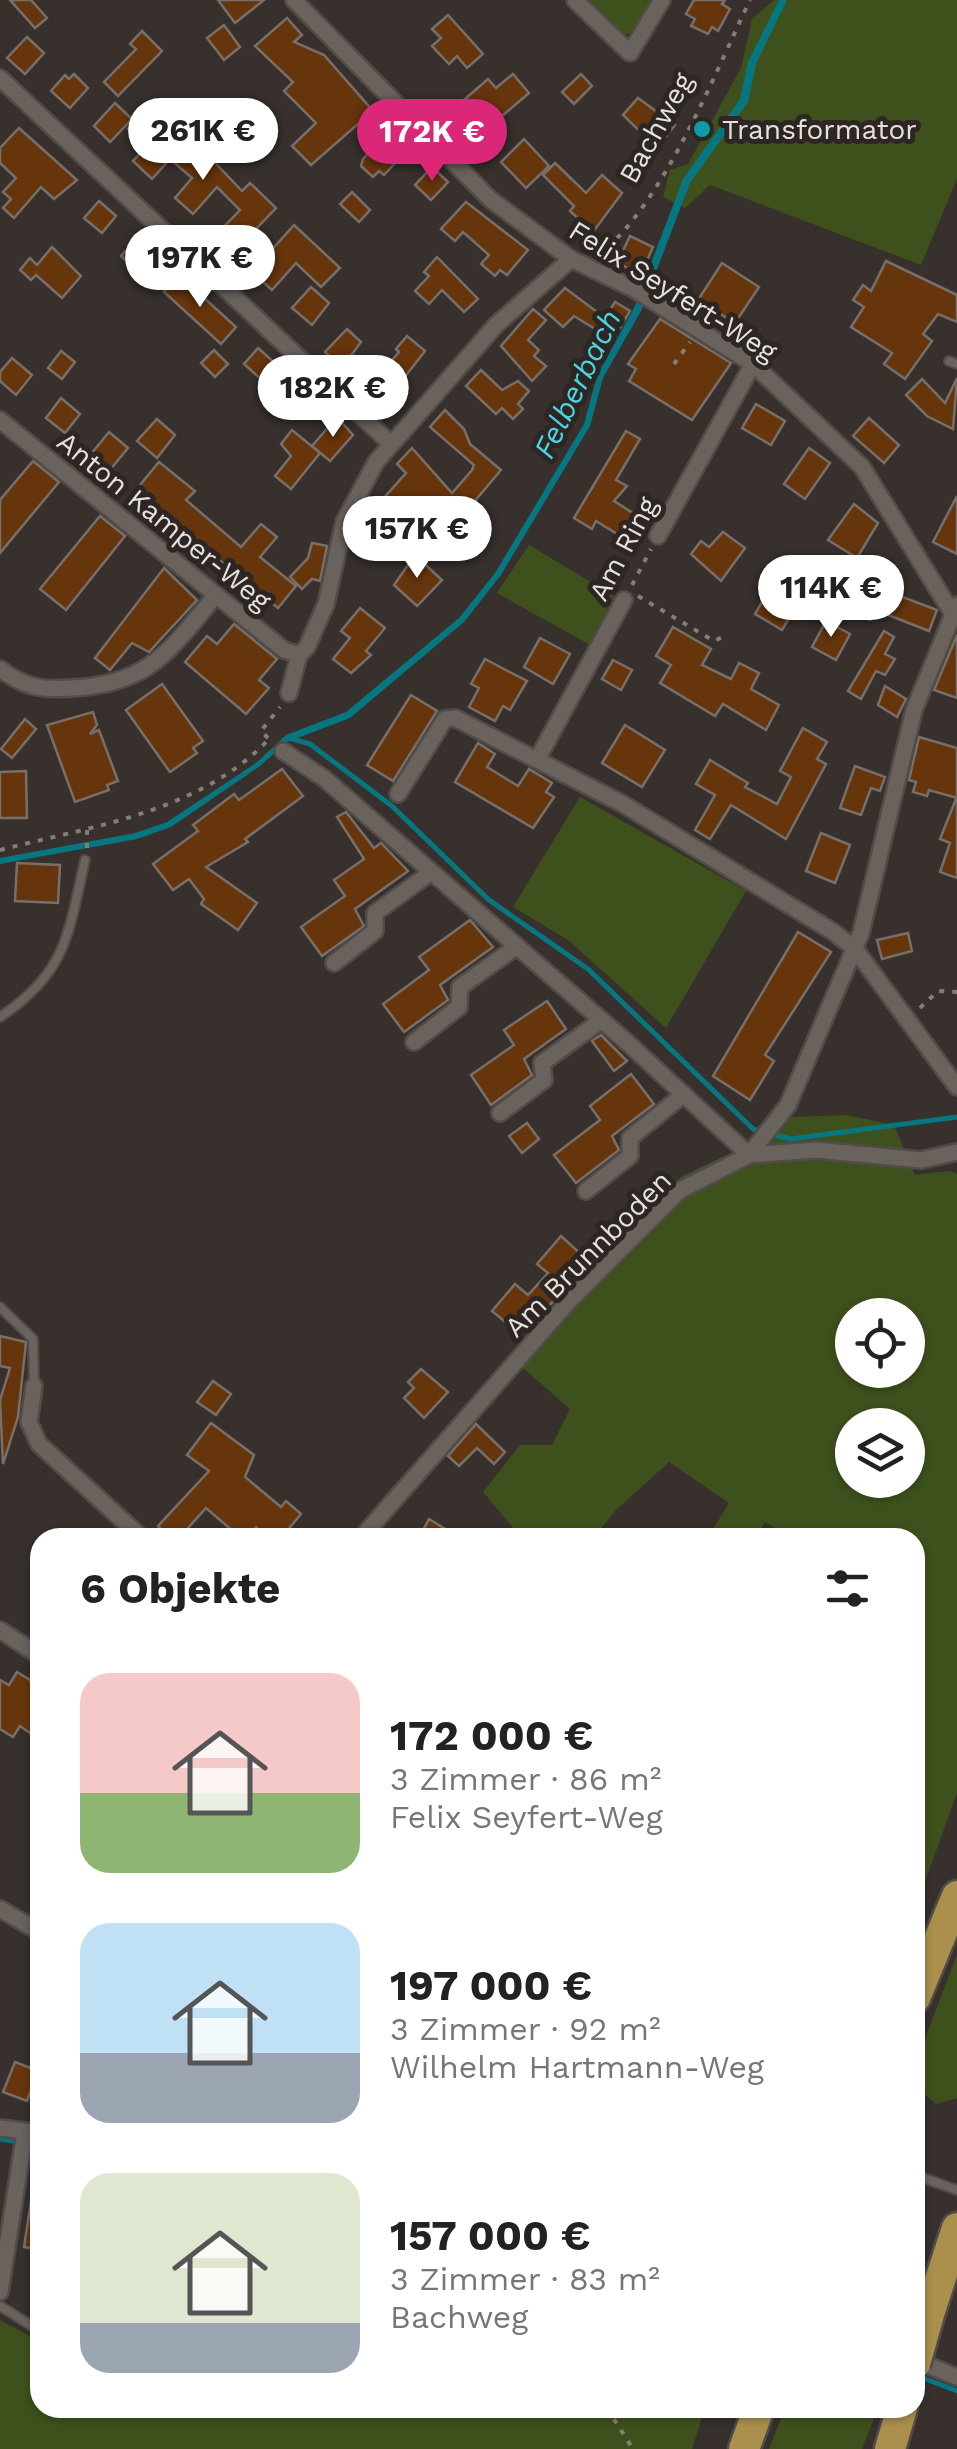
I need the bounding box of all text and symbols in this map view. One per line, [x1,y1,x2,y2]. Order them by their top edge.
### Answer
street label: Bachweg [612,67,700,189]
pin: 261K € [122,98,284,183]
pin: 172K € [351,99,513,184]
text: 261K € [150,111,256,149]
text: 172K € [379,112,485,150]
place label: Transformator [722,113,917,146]
marker: Transformator [691,118,713,140]
street label: Felix Seyfert-Weg [563,214,783,368]
pin: 197K € [119,225,281,310]
text: 197K € [147,238,253,276]
water label: Felberbach [526,304,628,464]
pin: 182K € [252,355,414,440]
text: 182K € [280,368,386,406]
street label: Anton Kamper-Weg [51,425,277,617]
street label: Am Ring [582,491,664,607]
pin: 157K € [336,496,498,581]
text: 157K € [365,509,469,547]
pin: 114K € [750,555,912,640]
text: 114K € [780,568,882,606]
street label: Am Brunnboden [498,1164,678,1344]
map controls [835,1298,925,1498]
button: locate [835,1298,925,1388]
button: layers [835,1408,925,1498]
icon: filters [820,1561,875,1616]
text: 6 Objekte [80,1564,280,1613]
text: 172 000 € [390,1711,593,1760]
icon: home [160,1713,280,1833]
text: 3 Zimmer · 86 m² [390,1760,661,1798]
text: Felix Seyfert-Weg [390,1798,663,1836]
text: 197 000 € [390,1961,592,2010]
icon: home [160,1963,280,2083]
text: 3 Zimmer · 92 m² [390,2010,661,2048]
text: Wilhelm Hartmann-Weg [390,2048,764,2086]
text: 157 000 € [390,2211,591,2260]
icon: home [160,2213,280,2333]
text: 3 Zimmer · 83 m² [390,2260,660,2298]
text: Bachweg [390,2298,528,2336]

